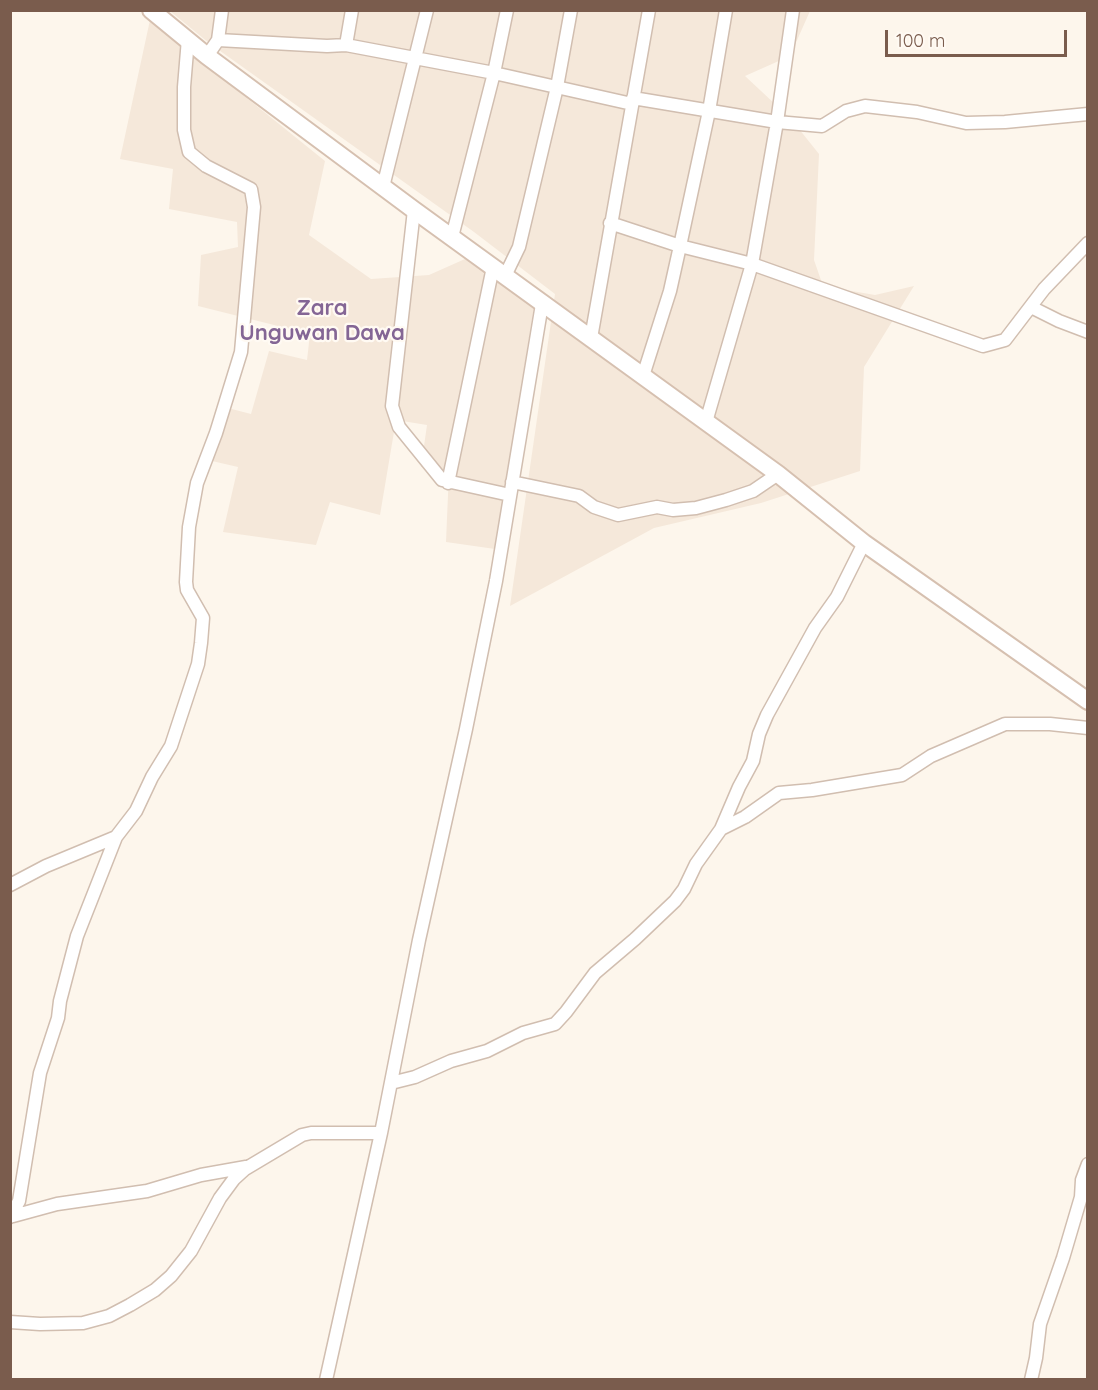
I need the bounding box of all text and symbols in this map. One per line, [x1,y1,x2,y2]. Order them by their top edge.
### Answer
scale bar [888,18,1070,56]
text: 100 m [896,29,945,52]
district label: Zara Unguwan Dawa [239,295,405,346]

